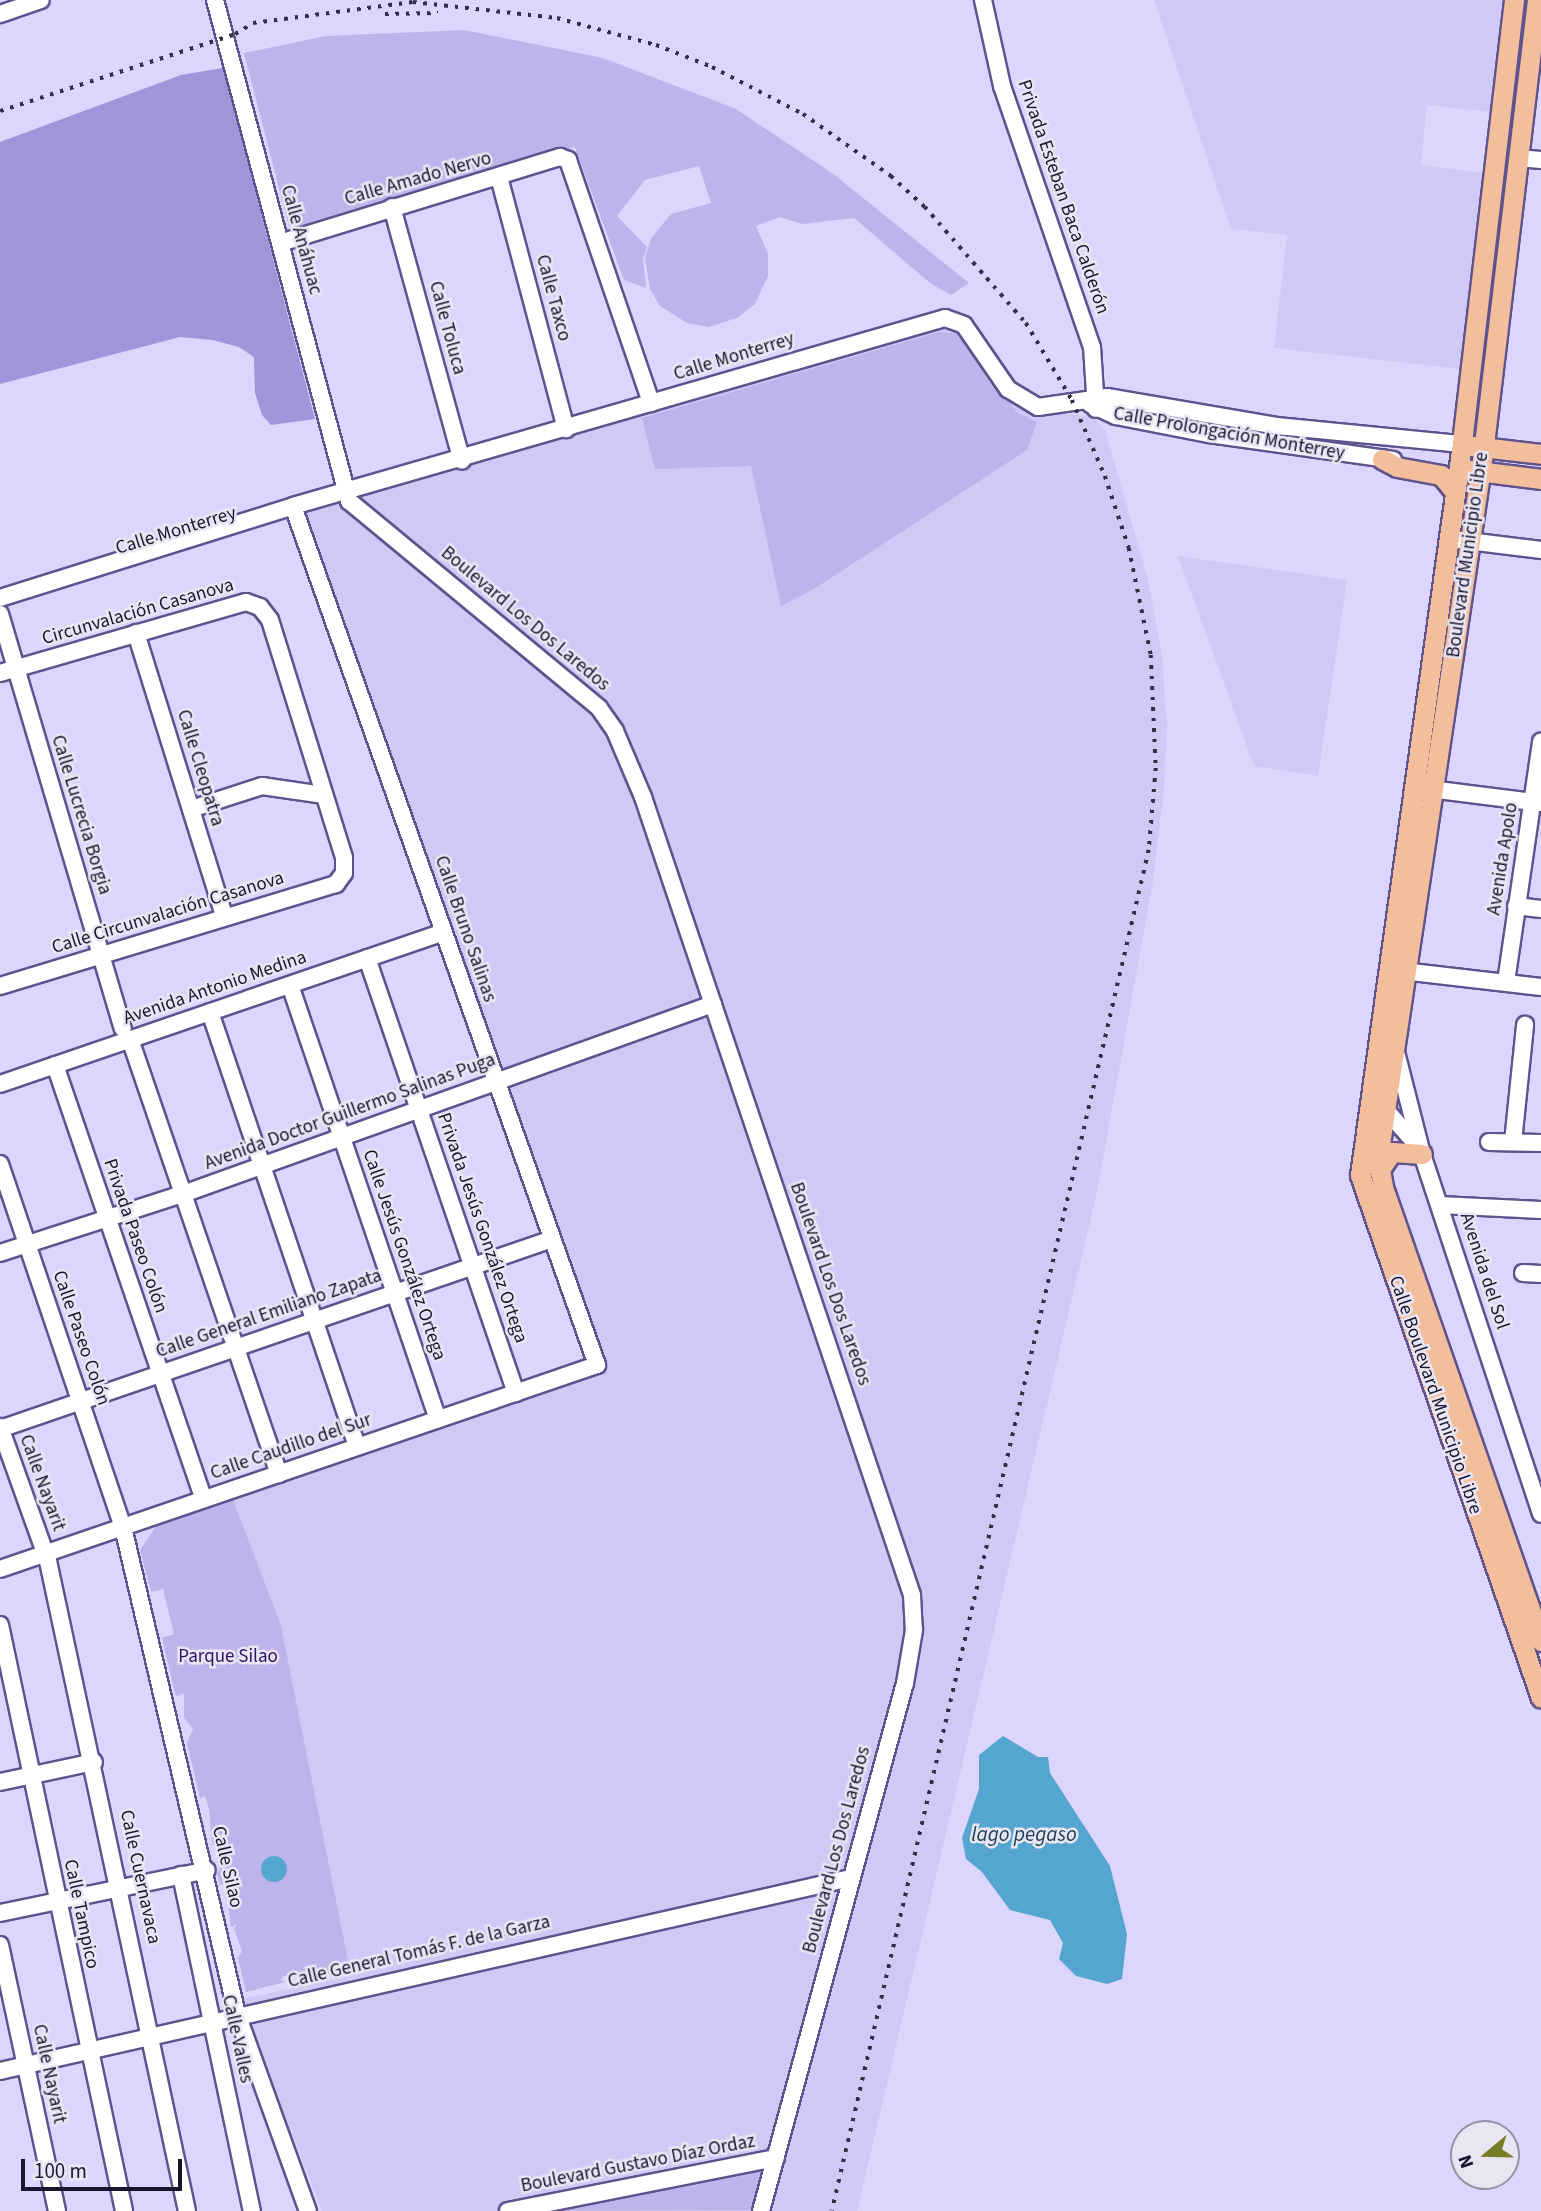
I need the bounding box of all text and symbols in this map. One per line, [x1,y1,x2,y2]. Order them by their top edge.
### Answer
street label: Privada Esteban Baca Calderón [1012,77,1114,317]
street label: Calle Amado Nervo [342,147,494,211]
street label: Calle Anáhuac [275,183,327,297]
street label: Calle Taxco [531,252,575,344]
street label: Calle Toluca [424,279,470,377]
street label: Calle Monterrey [671,328,797,386]
street label: Calle Prolongación Monterrey [1112,402,1346,466]
street label: Boulevard Municipio Libre [1442,451,1494,659]
street label: Calle Monterrey [113,502,239,560]
street label: Boulevard Los Dos Laredos [436,542,614,696]
street label: Circunvalación Casanova [40,574,236,650]
street label: Calle Cleopatra [171,707,229,829]
street label: Calle Lucrecia Borgia [46,732,116,898]
street label: Avenida Apolo [1483,801,1523,917]
street label: Calle Bruno Salinas [429,853,501,1005]
street label: Calle Circunvalación Casanova [49,867,287,959]
street label: Avenida Antonio Medina [120,946,310,1030]
street label: Avenida Doctor Guillermo Salinas Puga [201,1049,499,1175]
street label: Privada Jesús González Ortega [432,1110,532,1346]
street label: Calle Jesús González Ortega [357,1147,451,1363]
street label: Privada Paseo Colón [98,1156,172,1316]
street label: Boulevard Los Dos Laredos [785,1180,875,1388]
street label: Avenida del Sol [1454,1210,1514,1332]
street label: Calle General Emiliano Zapata [153,1265,385,1363]
street label: Calle Paseo Colón [47,1268,115,1408]
street label: Calle Boulevard Municipio Libre [1383,1273,1487,1517]
street label: Calle Caudillo del Sur [207,1409,375,1485]
street label: Calle Nayarit [14,1432,70,1534]
park label: Parque Silao [178,1646,278,1668]
street label: Boulevard Los Dos Laredos [798,1744,876,1956]
street label: Calle Cuernavaca [115,1808,165,1946]
water label: lago pegaso [971,1821,1077,1847]
street label: Calle Silao [207,1824,247,1910]
street label: Calle Tampico [58,1857,104,1971]
street label: Calle General Tomás F. de la Garza [286,1911,552,1993]
street label: Calle Valles [217,1993,257,2085]
street label: Calle Nayarit [27,2022,71,2126]
north arrow [1450,2120,1520,2190]
street label: Boulevard Gustavo Díaz Ordaz [519,2130,757,2198]
scale bar [24,2144,186,2188]
text: N [1452,2151,1481,2172]
text: 100 m [34,2156,87,2186]

